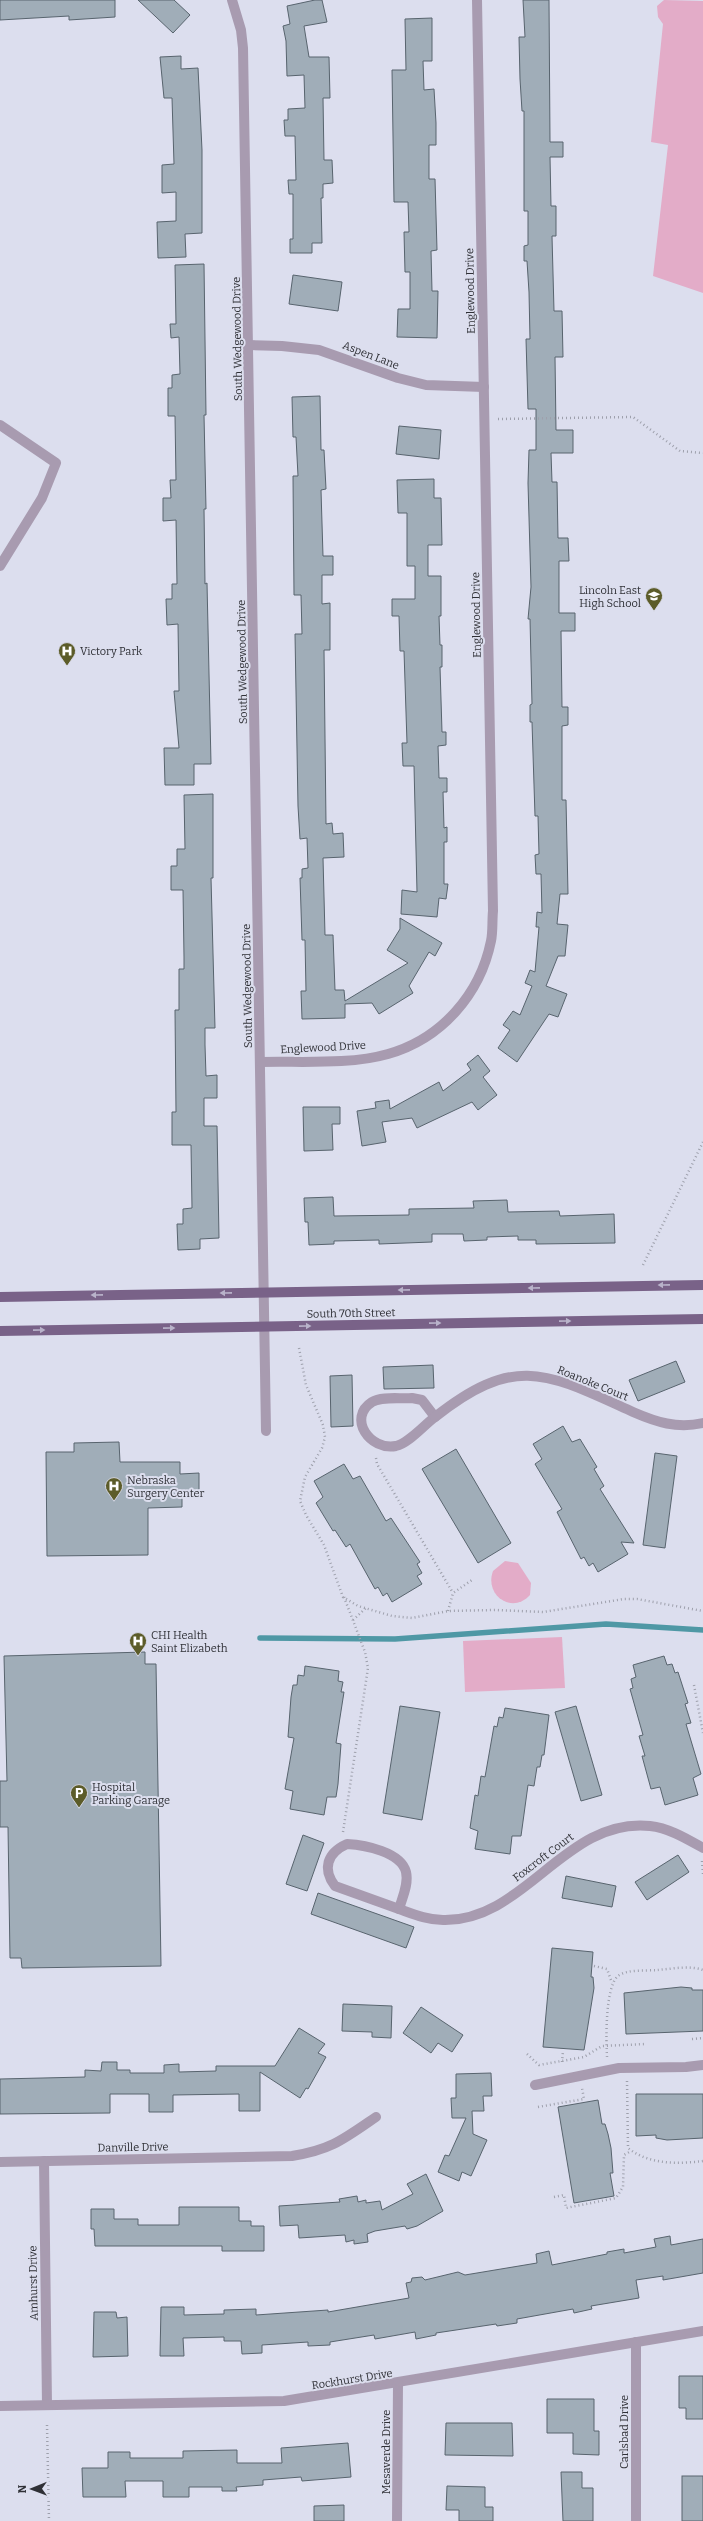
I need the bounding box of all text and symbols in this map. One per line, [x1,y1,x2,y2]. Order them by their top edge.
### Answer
street label: Englewood Drive [463,248,478,334]
street label: South Wedgewood Drive [230,277,245,401]
street label: Aspen Lane [341,339,401,372]
street label: Englewood Drive [469,572,484,658]
place label: Lincoln East High School [579,584,641,610]
school or university icon: Lincoln East High School [644,586,664,611]
street label: South Wedgewood Drive [235,600,250,724]
hospital icon: Victory Park [57,641,77,666]
place label: Victory Park [80,645,143,658]
street label: South Wedgewood Drive [240,924,255,1048]
street label: Englewood Drive [280,1039,366,1056]
one-way arrow [658,1282,670,1289]
one-way arrow [527,1285,540,1291]
one-way arrow [397,1287,410,1293]
one-way arrow [219,1290,232,1296]
one-way arrow [90,1292,103,1298]
street label: South 70th Street [306,1306,396,1321]
one-way arrow [559,1318,572,1324]
one-way arrow [429,1320,442,1326]
one-way arrow [299,1322,311,1329]
one-way arrow [163,1325,176,1331]
one-way arrow [33,1327,46,1333]
street label: Roanoke Court [555,1363,630,1404]
place label: Nebraska Surgery Center [127,1474,205,1500]
hospital icon: Nebraska Surgery Center [104,1476,124,1501]
place label: CHI Health Saint Elizabeth [151,1629,228,1655]
hospital icon: CHI Health Saint Elizabeth [128,1631,148,1656]
place label: Hospital Parking Garage [92,1781,170,1807]
parking icon: Hospital Parking Garage [69,1783,89,1808]
street label: Foxcroft Court [510,1830,576,1884]
street label: Danville Drive [97,2140,169,2155]
street label: Amhurst Drive [26,2245,41,2321]
street label: Rockhurst Drive [311,2367,393,2392]
street label: Carlsbad Drive [618,2395,631,2469]
street label: Mesaverde Drive [380,2410,393,2494]
north arrow [12,2469,52,2509]
text: N [16,2484,29,2494]

